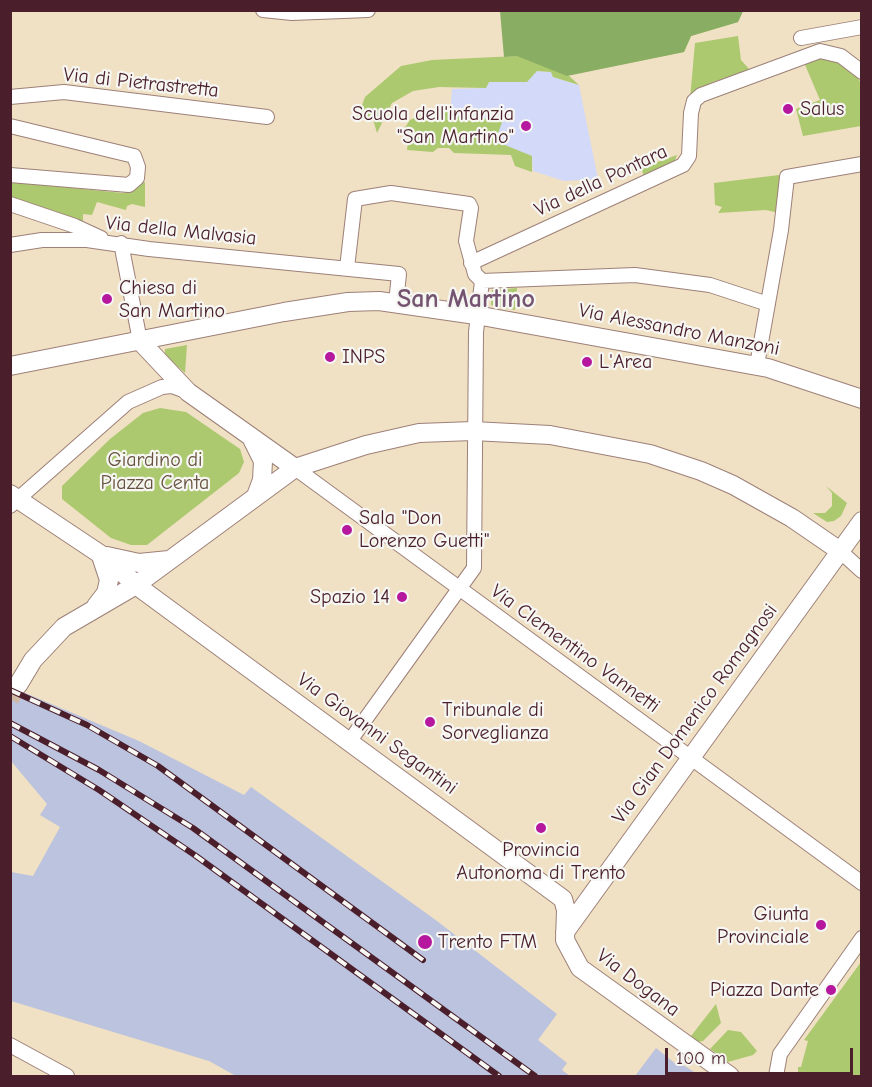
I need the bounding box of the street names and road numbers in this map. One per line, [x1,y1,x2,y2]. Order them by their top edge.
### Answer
street label: Via di Pietrastretta [62,63,220,103]
street label: Via della Pontara [531,140,671,222]
street label: Via della Malvasia [104,211,258,251]
street label: Via Alessandro Manzoni [576,299,782,361]
street label: Via Clementino Vannetti [486,580,664,718]
street label: Via Gian Domenico Romagnosi [607,600,783,828]
street label: Via Giovanni Segantini [292,668,462,800]
street label: Via Dogana [592,944,684,1022]

